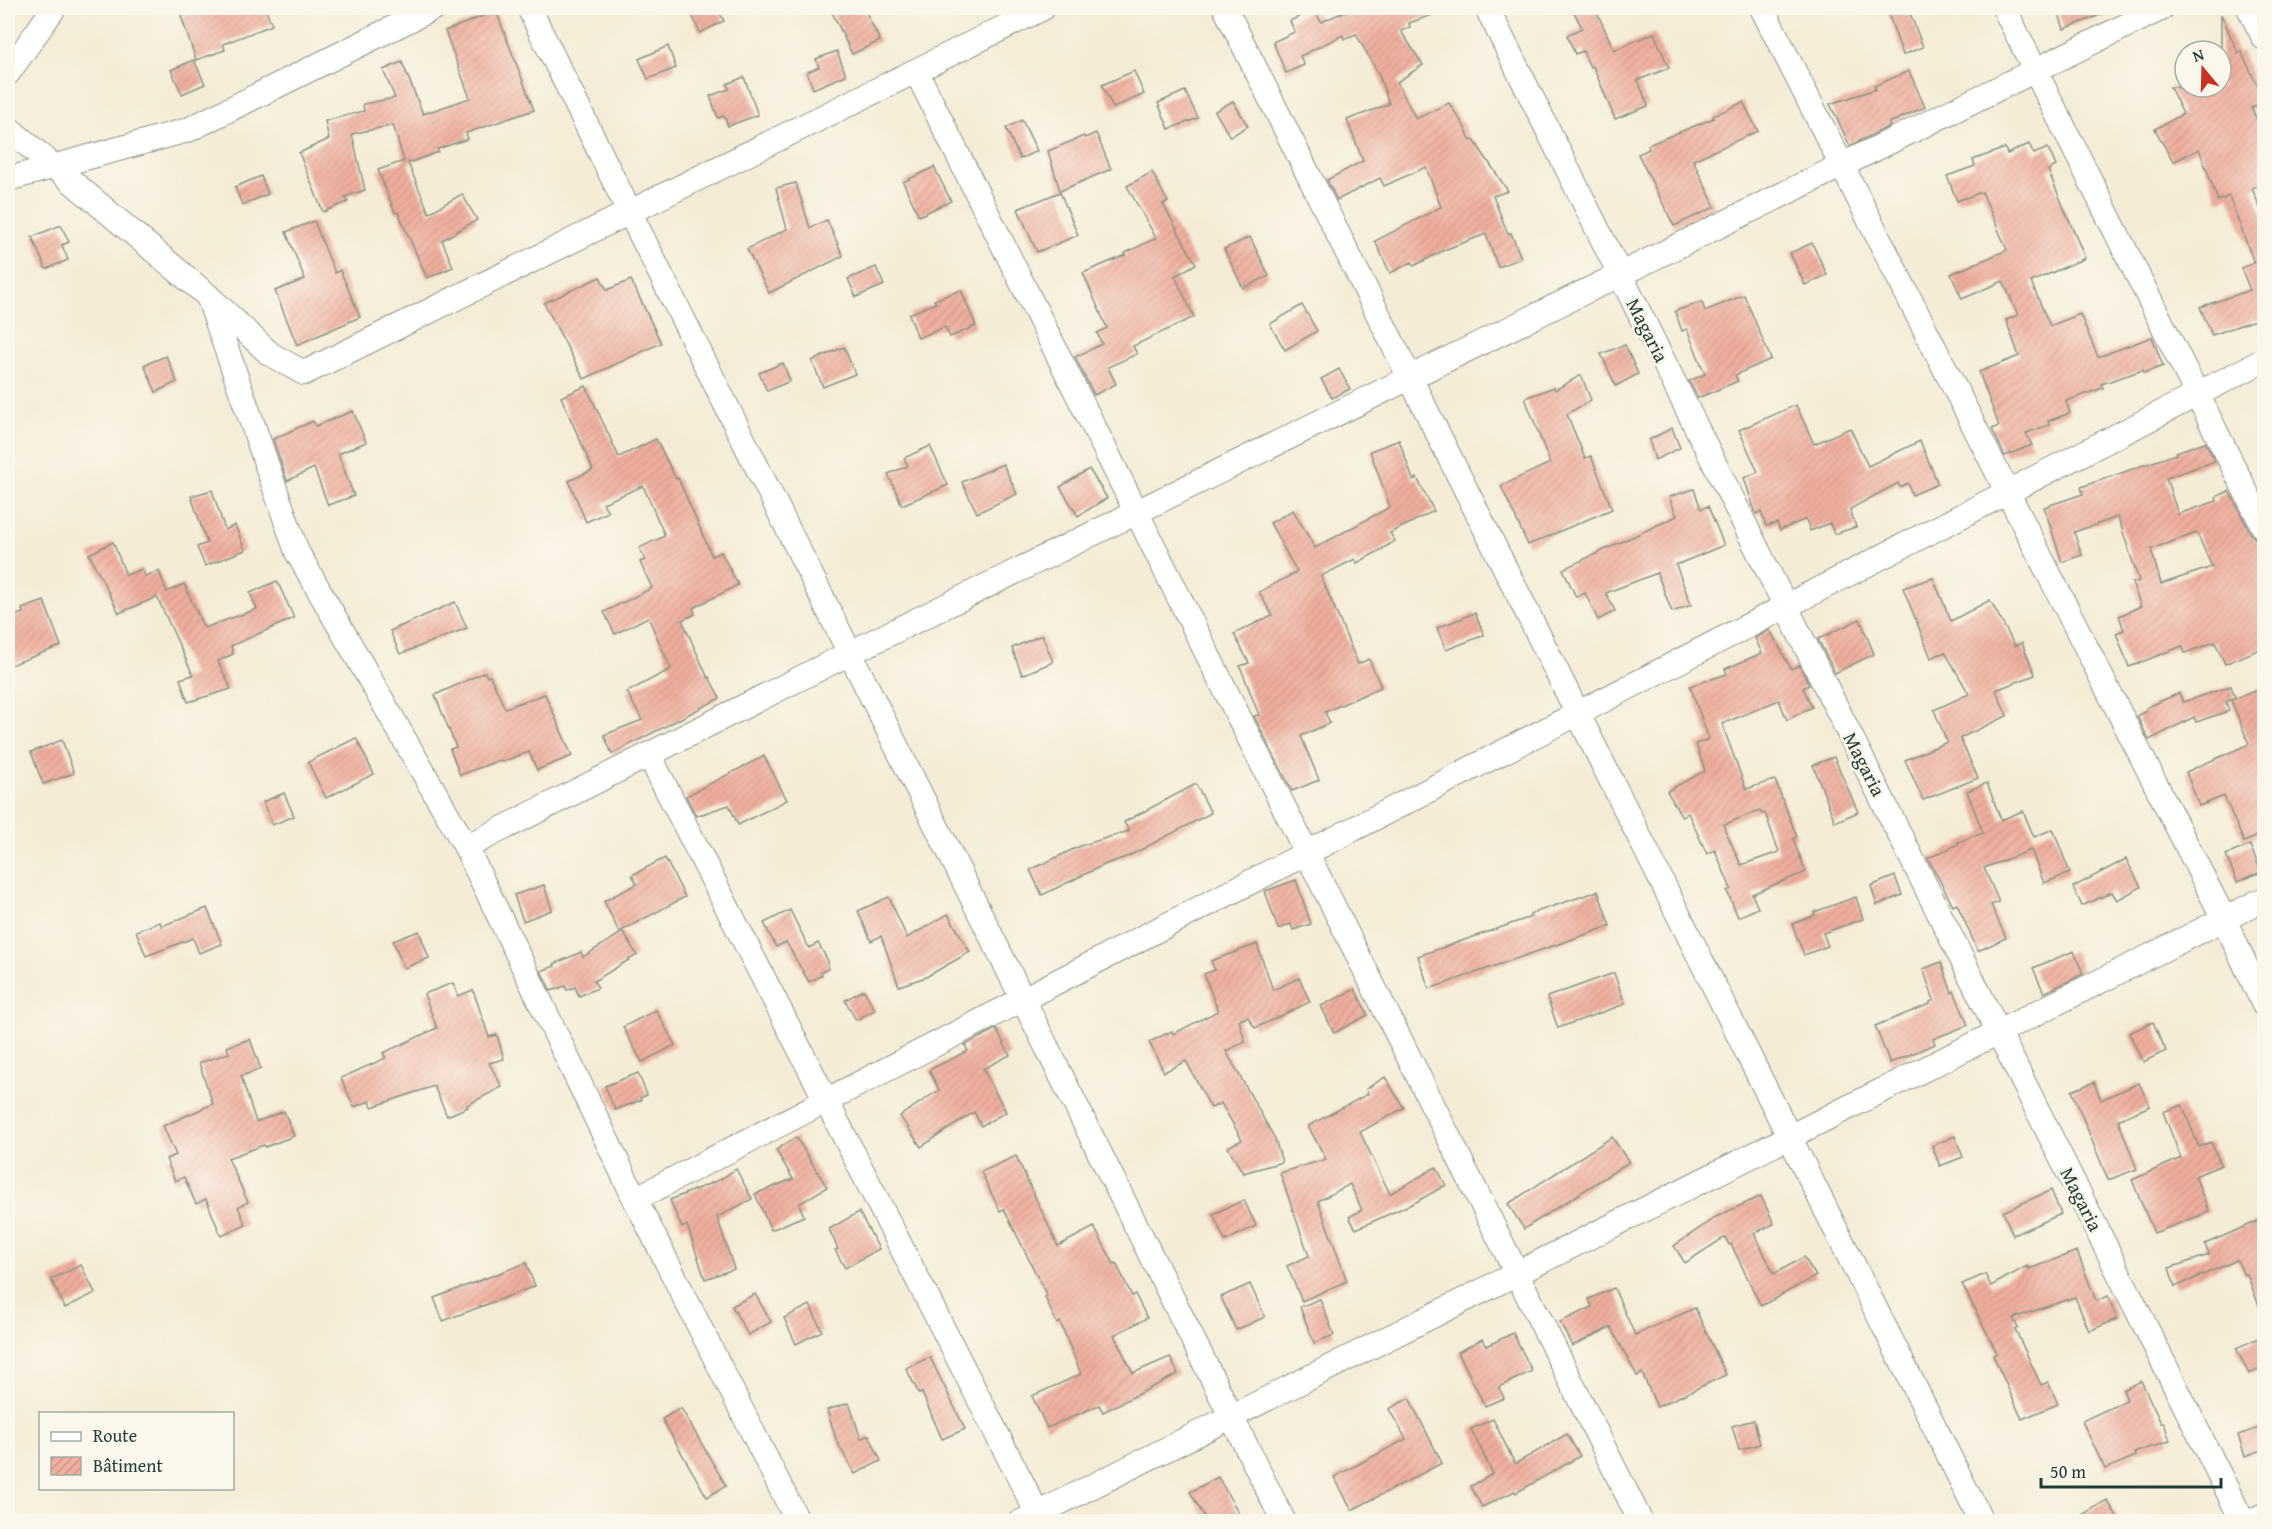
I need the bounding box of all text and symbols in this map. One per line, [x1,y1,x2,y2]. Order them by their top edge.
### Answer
north arrow [2173,39,2233,99]
text: N [2189,42,2207,68]
street label: Magaria [1620,293,1677,368]
street label: Magaria [1837,727,1894,802]
street label: Magaria [2054,1162,2111,1237]
legend [39,1412,234,1490]
text: Route [93,1422,137,1449]
scale bar [2041,1451,2221,1489]
text: Bâtiment [93,1452,163,1479]
text: 50 m [2050,1458,2086,1485]

